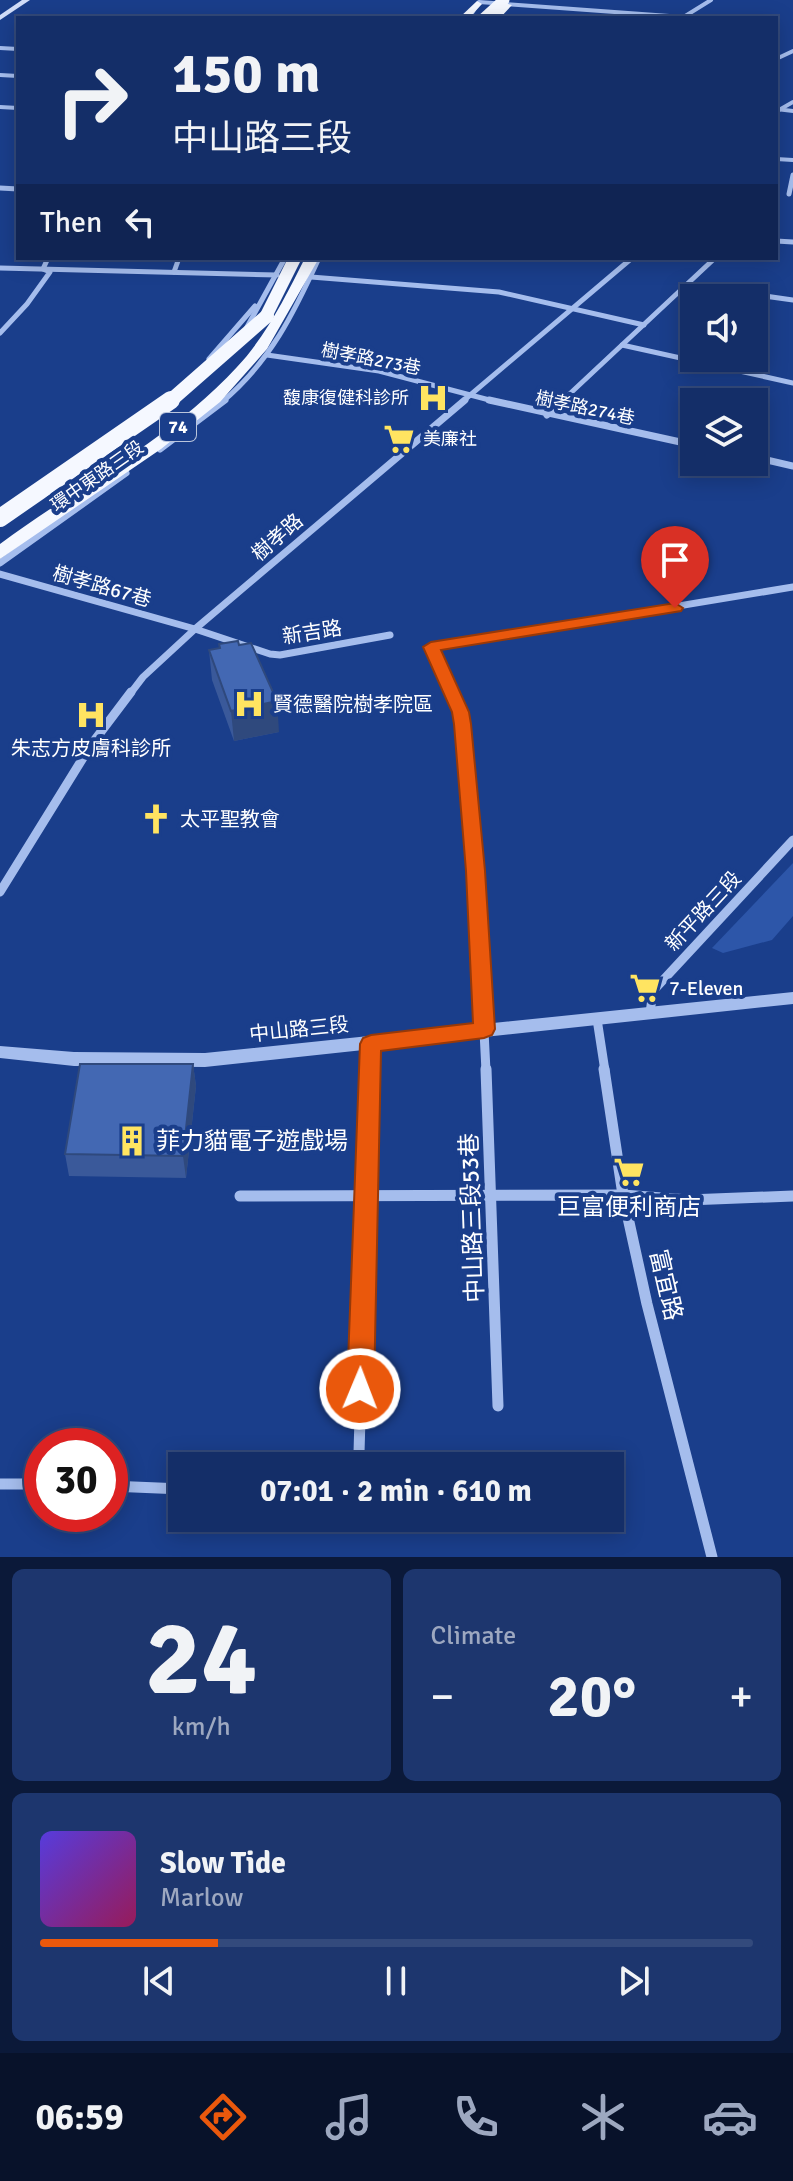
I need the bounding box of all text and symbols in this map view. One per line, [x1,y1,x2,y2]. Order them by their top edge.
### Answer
text: 150 m [172,39,320,108]
icon: right [40,48,144,152]
text: 中山路三段 [172,116,352,161]
icon: left [118,200,162,244]
text: Then [40,204,102,241]
map controls [680,284,768,476]
button: sound [680,284,768,372]
street label: 樹孝路273巷 [319,339,423,379]
hospital icon: 馥康復健科診所 [416,381,450,415]
place label: 馥康復健科診所 [283,387,409,409]
street label: 樹孝路274巷 [533,387,637,429]
button: layers [680,388,768,476]
road number: 74 [160,413,196,441]
supermarket icon: 美廉社 [382,422,416,456]
place label: 美廉社 [423,428,477,450]
street label: 環中東路三段 [46,436,148,516]
street label: 樹孝路 [246,508,308,566]
pin [641,526,709,608]
icon: arrive [653,538,697,582]
street label: 樹孝路67巷 [50,560,154,613]
street label: 新吉路 [280,615,344,650]
hospital icon: 賢德醫院樹孝院區 [232,687,266,721]
place label: 賢德醫院樹孝院區 [273,692,433,717]
hospital icon: 朱志方皮膚科診所 [74,698,108,732]
place label: 朱志方皮膚科診所 [11,736,171,761]
church icon: 太平聖教會 [139,802,173,836]
place label: 太平聖教會 [180,807,280,832]
street label: 新平路三段 [660,866,747,956]
supermarket icon: 7-Eleven [628,971,662,1005]
place label: 7-Eleven [669,976,743,1001]
street label: 中山路三段 [248,1012,350,1047]
building icon: 菲力貓電子遊戲場 [115,1124,149,1158]
place label: 菲力貓電子遊戲場 [156,1126,348,1156]
street label: 中山路三段53巷 [454,1133,490,1303]
supermarket icon: 巨富便利商店 [612,1155,646,1189]
place label: 巨富便利商店 [557,1192,701,1222]
street label: 富宜路 [643,1247,689,1323]
position arrow [318,1347,402,1431]
speed limit sign: 30 [24,1428,128,1532]
text: 07:01 · 2 min · 610 m [260,1473,532,1510]
text: 24 [145,1595,257,1723]
text: Climate [431,1620,516,1652]
text: 20° [547,1660,636,1734]
text: − [431,1670,454,1724]
text: + [729,1670,753,1724]
text: km/h [172,1711,231,1743]
text: Slow Tide [160,1845,286,1882]
text: Marlow [160,1882,243,1914]
icon: previous [137,1959,181,2003]
icon: pause [374,1959,418,2003]
icon: next [612,1959,656,2003]
icon: directions [195,2089,251,2145]
icon: music [321,2089,377,2145]
icon: phone [448,2089,504,2145]
icon: climate [575,2089,631,2145]
icon: car [702,2089,758,2145]
text: 06:59 [35,2095,124,2140]

